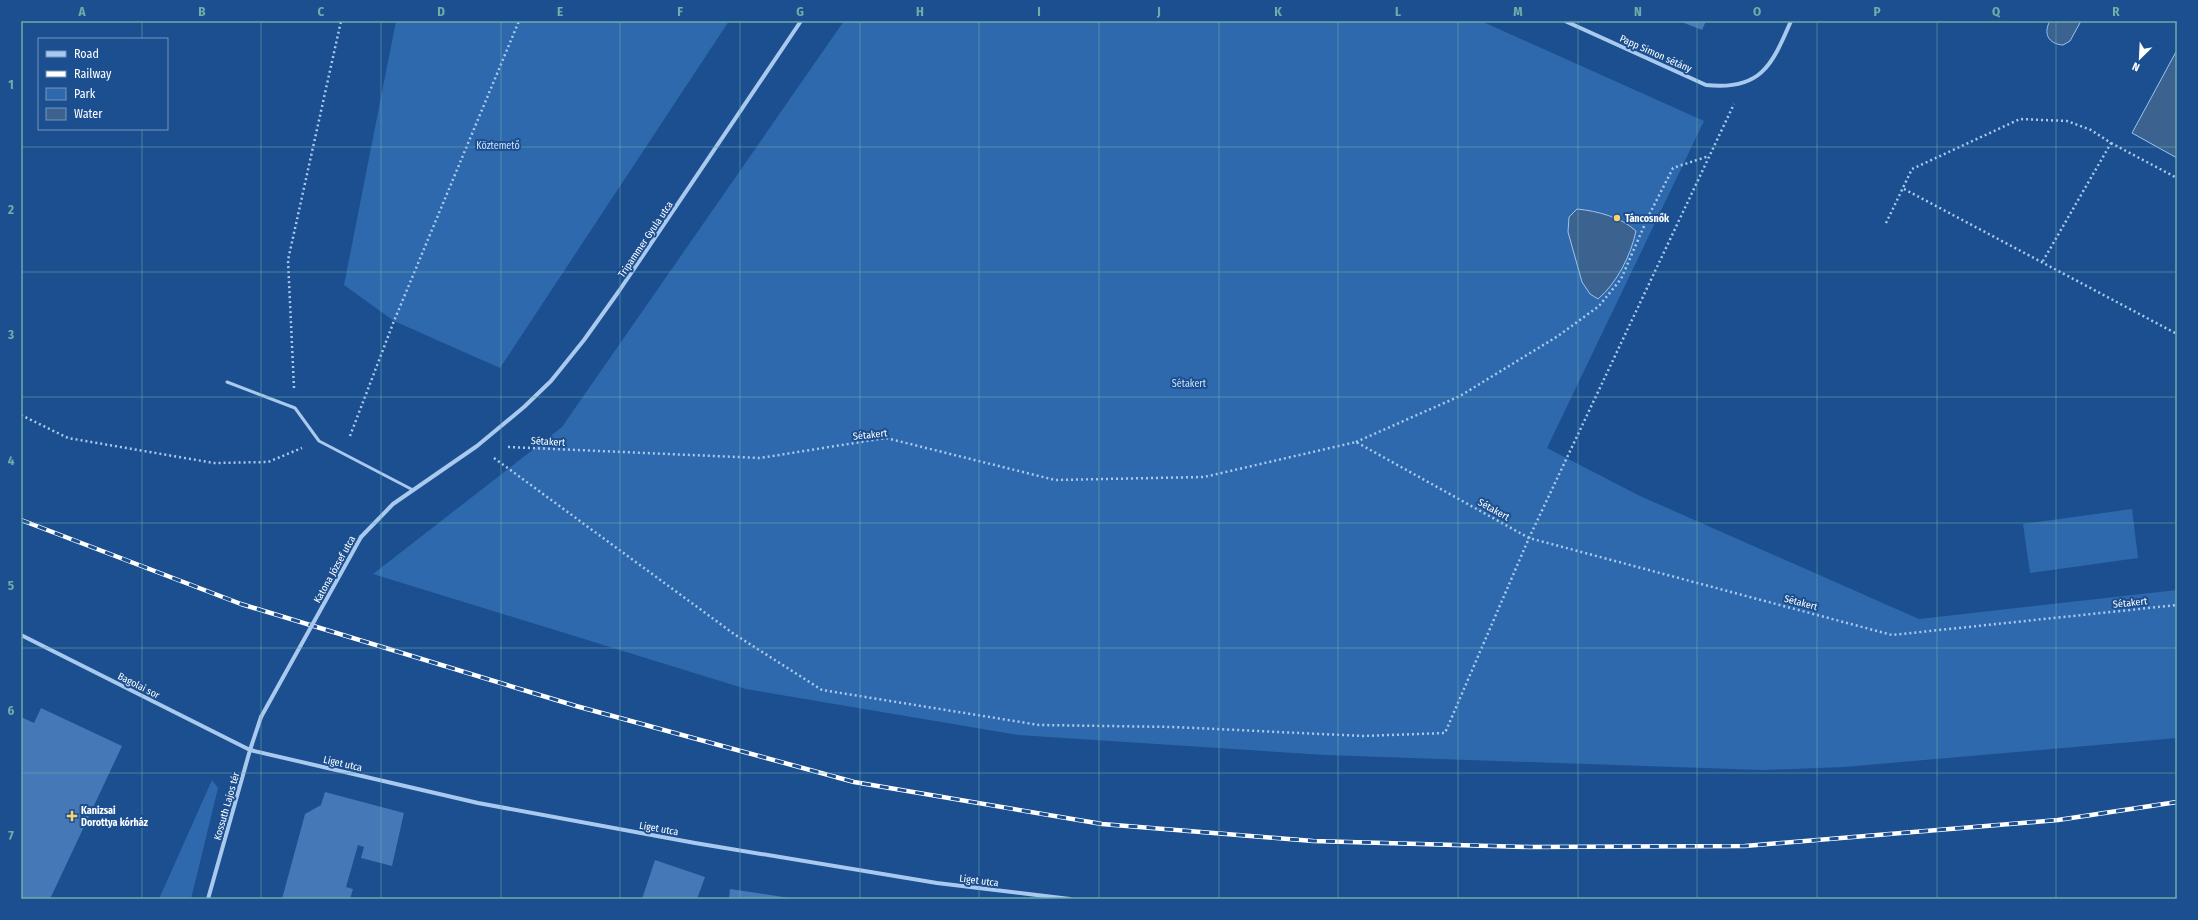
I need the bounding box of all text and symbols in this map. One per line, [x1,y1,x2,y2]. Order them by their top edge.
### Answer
text: A [77,4,86,19]
text: B [198,4,206,19]
text: C [318,4,325,19]
text: D [437,4,445,19]
text: E [557,4,563,19]
text: F [677,4,683,19]
text: G [796,4,804,19]
text: H [916,4,924,19]
text: I [1037,4,1041,19]
text: J [1156,4,1161,19]
text: K [1274,4,1282,19]
text: L [1395,4,1401,19]
text: M [1513,4,1523,19]
text: N [1634,4,1642,19]
text: O [1753,4,1761,19]
text: P [1873,4,1881,19]
text: Q [1992,4,2001,19]
text: R [2112,4,2120,19]
street label: Papp Simon sétány [1618,33,1694,75]
legend [38,38,168,130]
north arrow [2120,38,2160,78]
text: Road [74,47,99,61]
text: N [2130,59,2142,74]
text: Railway [74,67,112,81]
text: 1 [8,77,14,92]
text: Park [74,87,96,101]
text: Water [74,107,103,121]
park label: Köztemető [476,139,520,152]
street label: Tripammer Gyula utca [616,199,676,280]
text: 2 [7,202,14,217]
place label: Táncosnők [1625,212,1670,225]
marker: Táncosnők [1612,213,1622,223]
text: 3 [7,327,14,342]
park label: Sétakert [1172,378,1207,390]
street label: Sétakert [852,427,888,443]
street label: Sétakert [531,435,566,449]
text: 4 [8,453,15,468]
street label: Sétakert [1476,496,1512,524]
street label: Katona József utca [311,534,358,605]
text: 5 [8,578,14,593]
street label: Sétakert [1783,593,1820,613]
street label: Sétakert [2112,595,2148,611]
street label: Bagolai sor [116,670,162,702]
text: 6 [8,703,15,718]
street label: Liget utca [322,754,363,774]
street label: Kossuth Lajos tér [212,770,243,842]
place label: Kanizsai Dorottya kórház [81,805,149,829]
marker: Kanizsai Dorottya kórház [66,810,78,822]
street label: Liget utca [638,820,679,838]
text: 7 [8,828,14,843]
street label: Liget utca [959,873,999,889]

